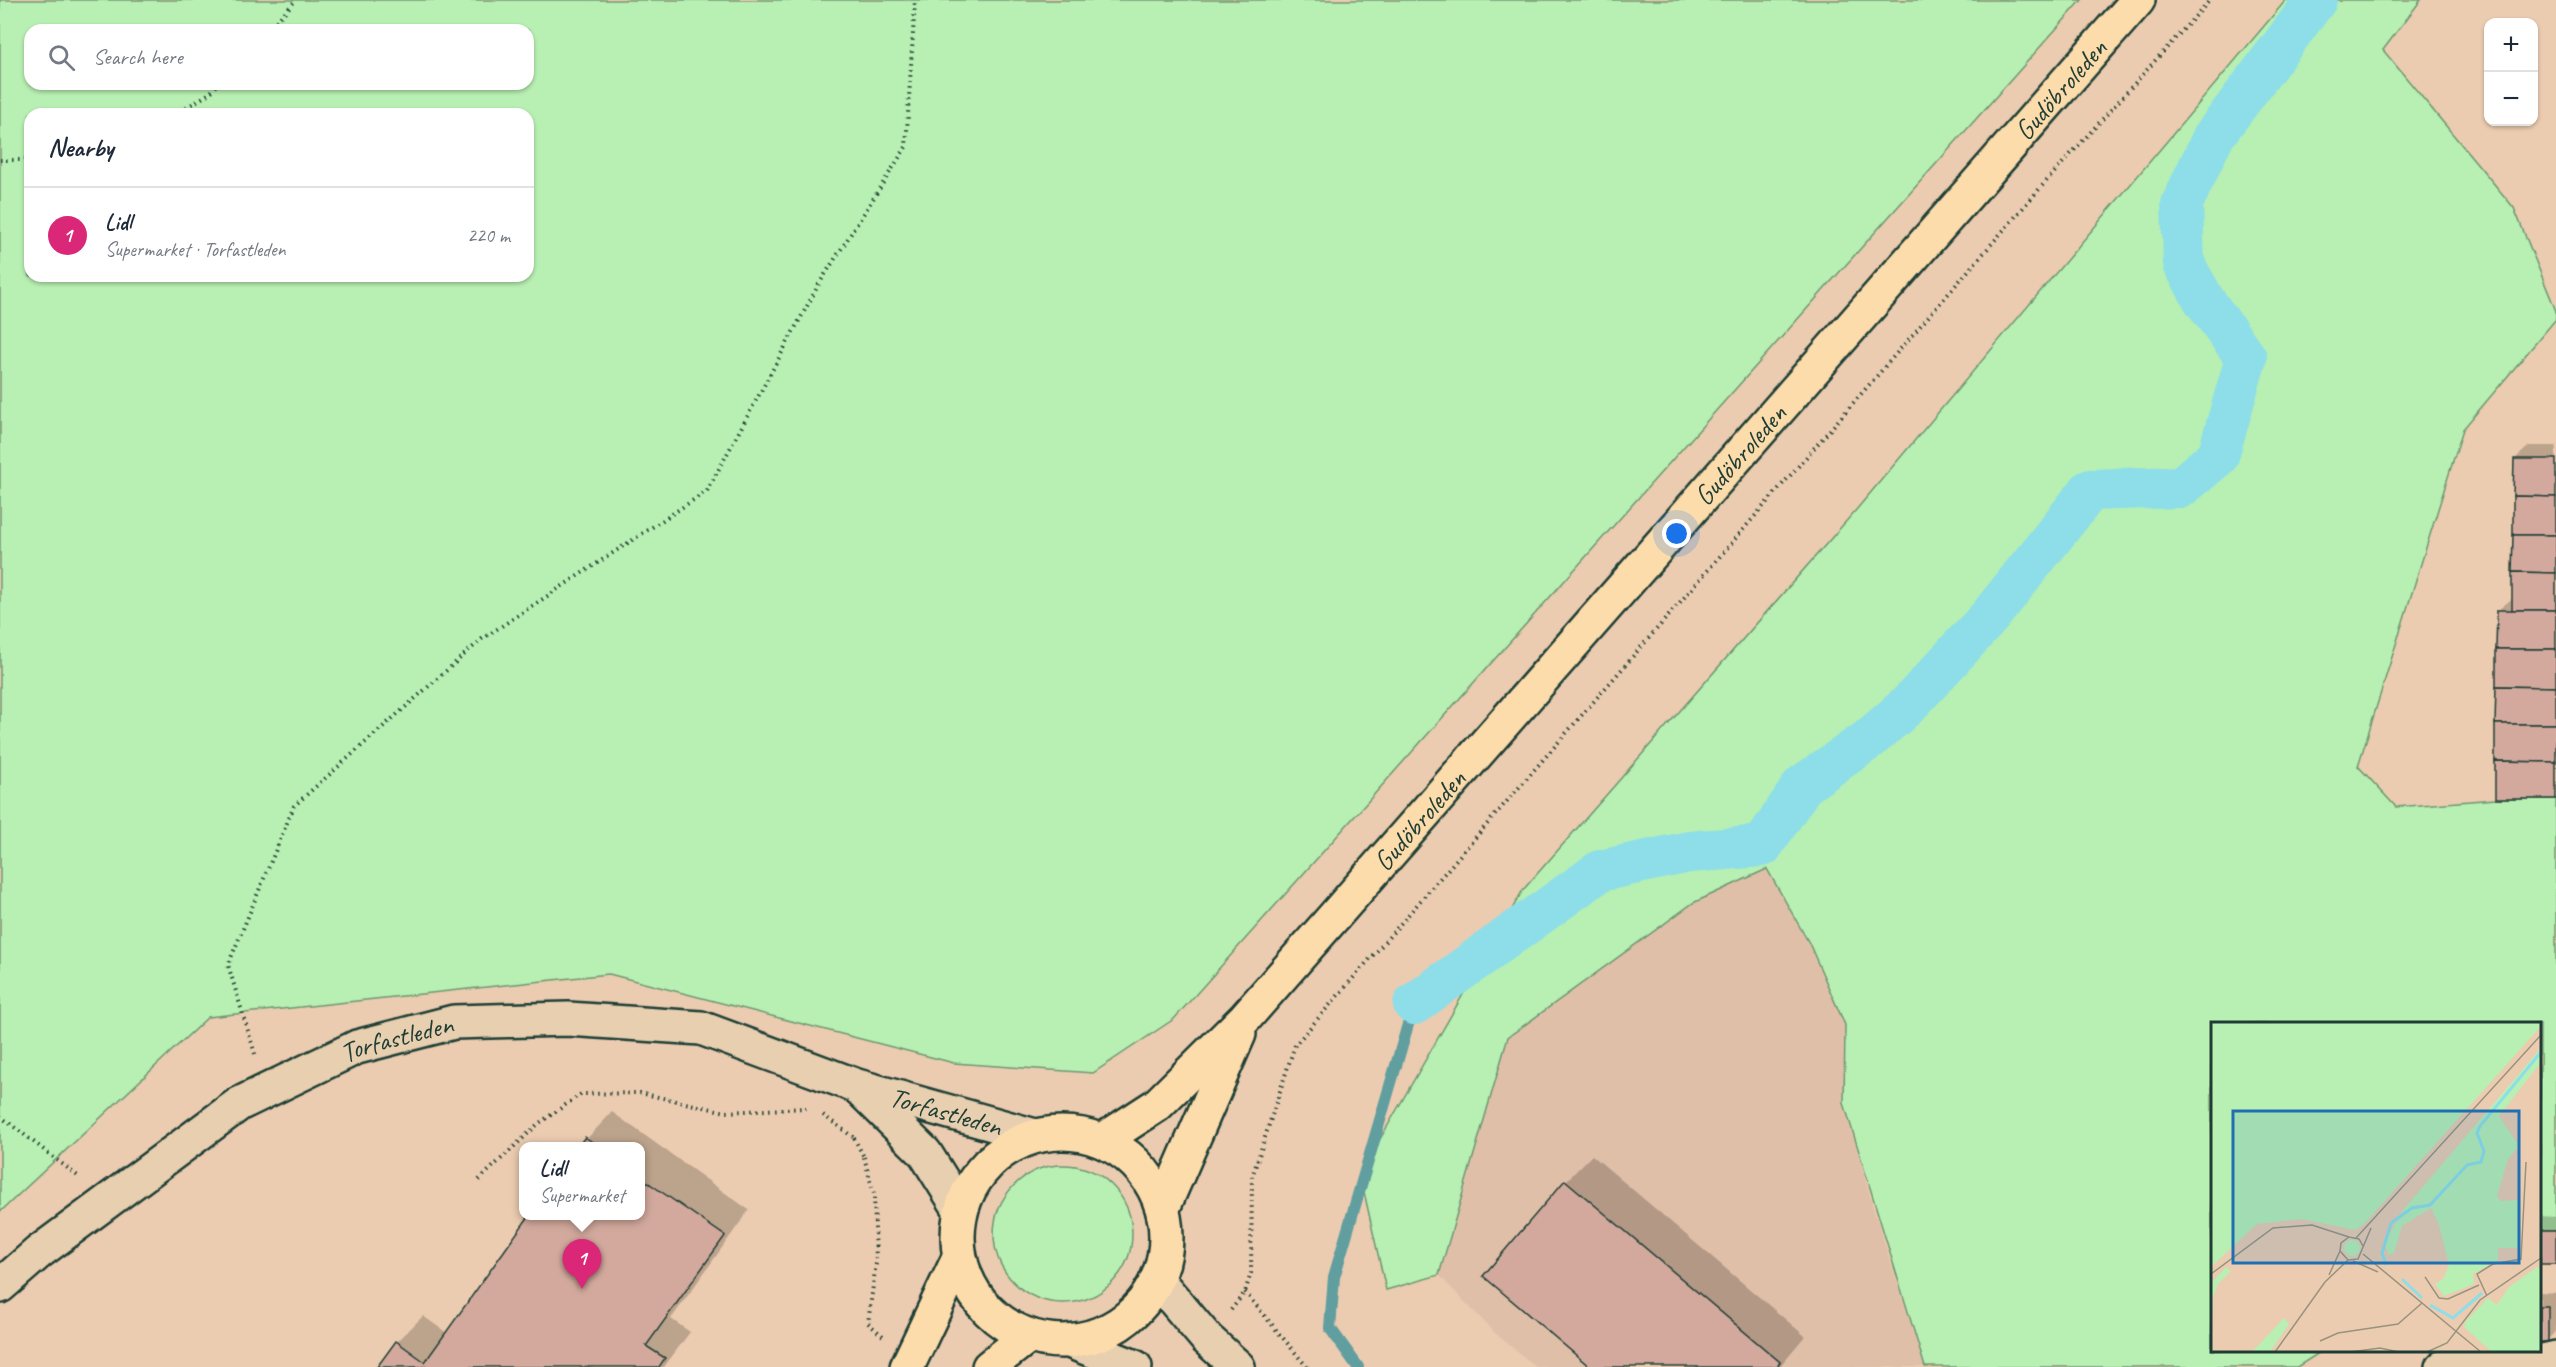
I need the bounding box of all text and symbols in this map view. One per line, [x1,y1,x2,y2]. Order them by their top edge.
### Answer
map controls [2484,18,2538,126]
button: + [2484,18,2538,72]
search box [24,24,534,90]
street label: Gudöbroleden [2006,31,2114,147]
icon: search [45,41,78,74]
text: Search here [93,43,183,71]
button: − [2484,72,2538,126]
text: Nearby [48,131,113,164]
text: Lidl [105,209,132,237]
text: 1 [63,223,72,248]
text: 220 m [467,223,510,248]
text: Supermarket · Torfastleden [105,237,286,262]
street label: Gudöbroleden [1686,396,1794,512]
your location [1662,519,1691,548]
street label: Gudöbroleden [1365,761,1473,878]
street label: Torfastleden [334,1005,458,1070]
inset map [2211,1022,2541,1352]
street label: Torfastleden [886,1079,1007,1144]
popup [519,1142,645,1220]
text: Lidl [540,1155,566,1183]
text: Supermarket [540,1183,625,1208]
pin: 1 [562,1240,602,1289]

